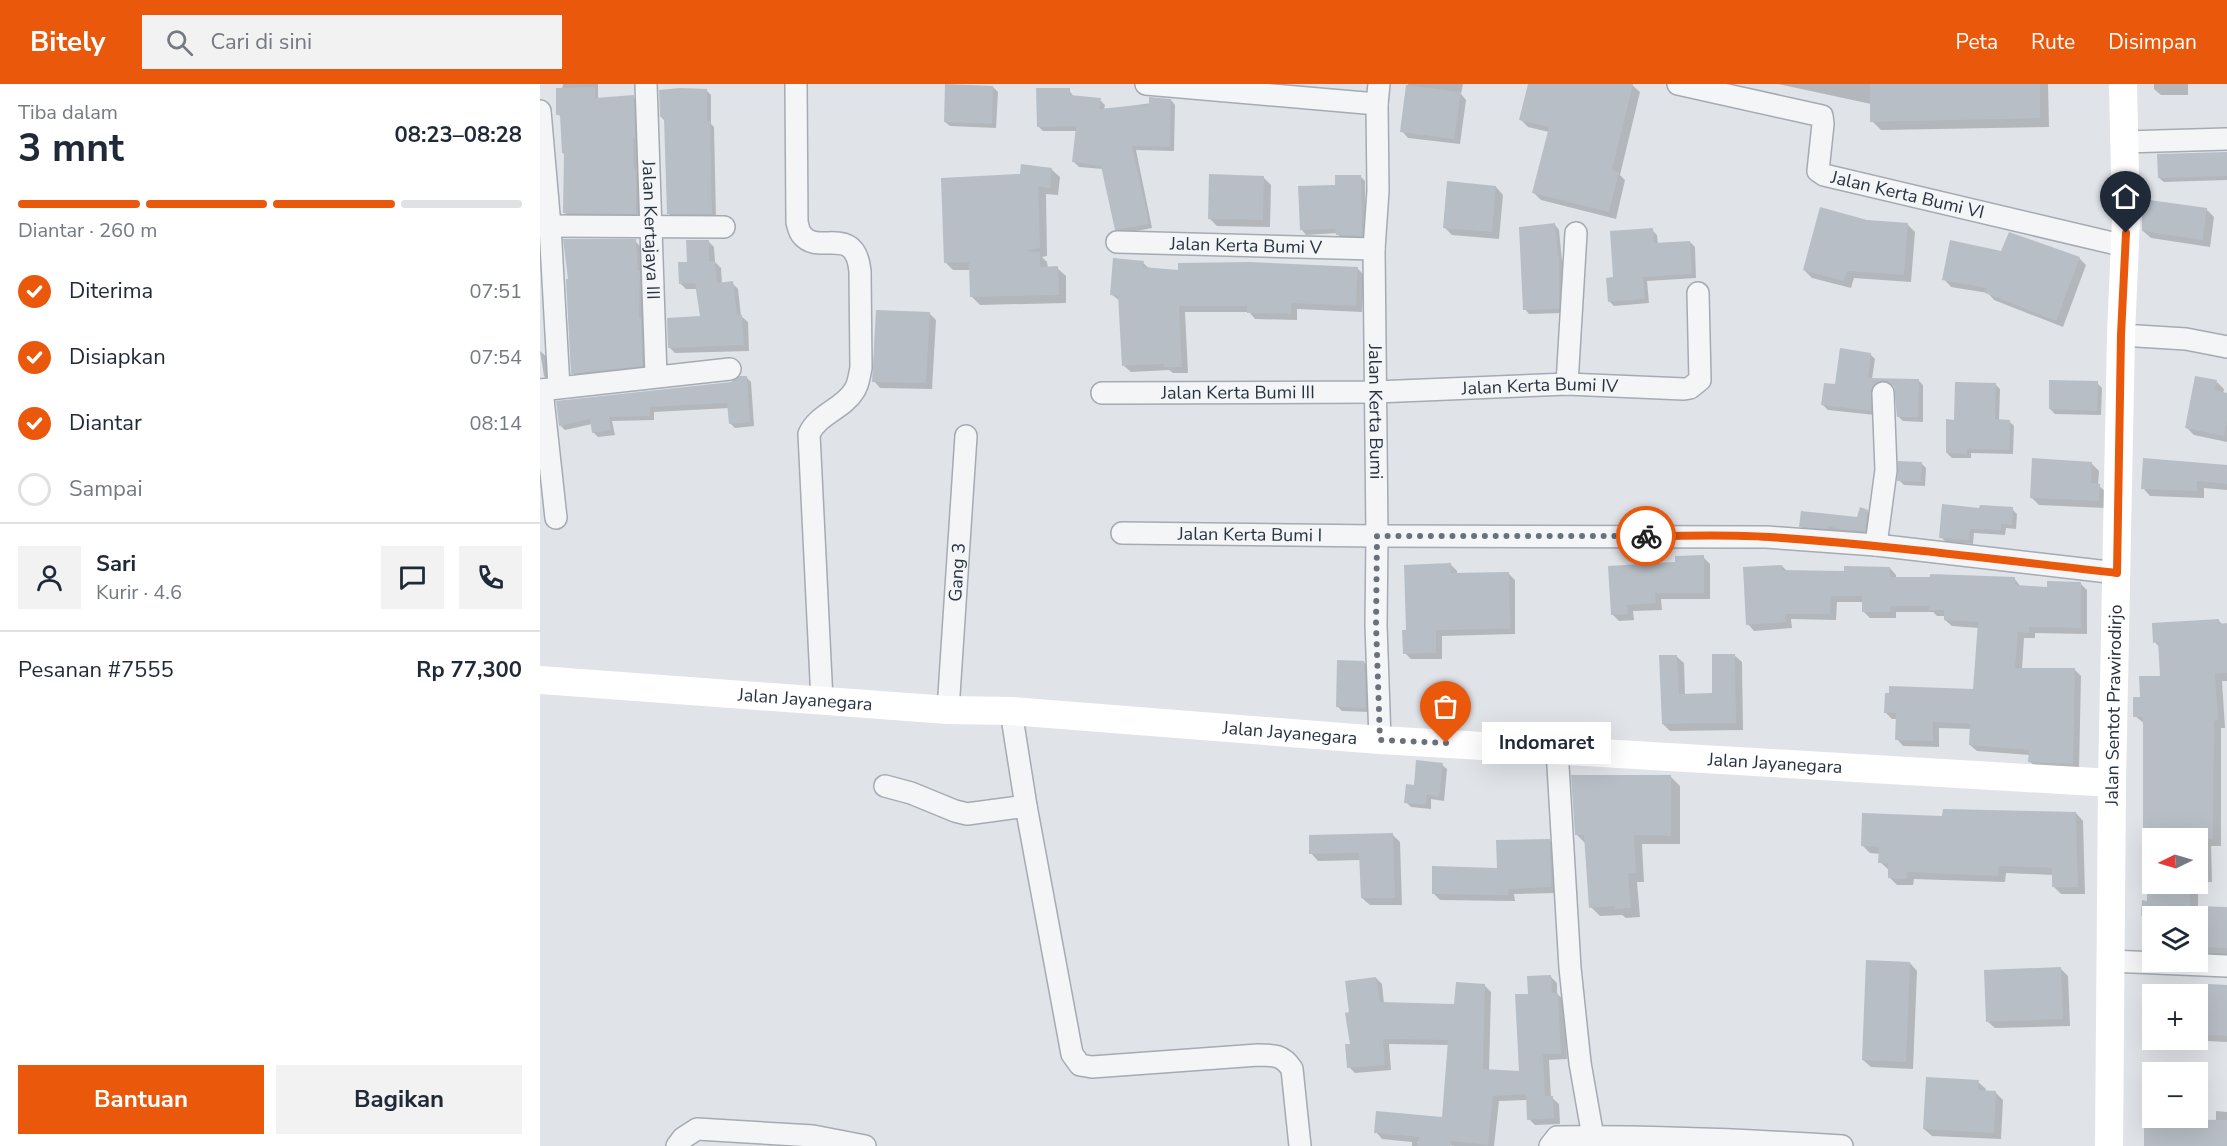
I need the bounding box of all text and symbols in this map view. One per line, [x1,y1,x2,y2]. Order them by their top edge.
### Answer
search box [142,15,562,69]
text: Bitely [30,23,106,61]
icon: search [163,26,196,59]
text: Cari di sini [211,27,312,57]
text: Peta [1956,28,1998,56]
text: Rute [2031,28,2075,56]
text: Disimpan [2108,28,2197,56]
text: Tiba dalam [18,99,118,126]
text: 08:23–08:28 [394,120,522,150]
text: 3 mnt [18,122,124,175]
street label: Jalan Kertajaya III [637,159,665,300]
street label: Jalan Kerta Bumi VI [1828,165,1987,224]
pin [2100,171,2151,233]
icon: home [2109,180,2142,213]
text: Diantar · 260 m [18,217,157,244]
street label: Jalan Kerta Bumi V [1169,231,1323,260]
icon: check [18,275,51,308]
text: Diterima [69,276,153,306]
text: 07:51 [469,278,522,305]
icon: check [18,341,51,374]
text: Disiapkan [69,342,166,372]
street label: Jalan Kerta Bumi [1363,343,1388,479]
text: 07:54 [469,344,522,371]
street label: Jalan Kerta Bumi IV [1460,372,1619,400]
street label: Jalan Kerta Bumi III [1160,380,1315,405]
icon: check [18,407,51,440]
text: Diantar [69,408,142,438]
text: 08:14 [469,410,522,437]
text: Sampai [69,474,143,504]
courier [1616,506,1676,566]
icon: bike [1630,520,1663,553]
street label: Jalan Kerta Bumi I [1177,522,1322,547]
street label: Gang 3 [943,542,971,602]
button: person [18,546,81,609]
button: chat [381,546,444,609]
button: phone [459,546,522,609]
text: Sari [96,549,136,579]
text: Kurir · 4.6 [96,579,182,606]
street label: Jalan Sentot Prawirodirjo [2100,604,2128,807]
text: Pesanan #7555 [18,655,174,685]
text: Rp 77,300 [416,655,522,685]
pin [1420,681,1471,743]
street label: Jalan Jayanegara [736,683,873,716]
icon: bag [1429,690,1462,723]
street label: Jalan Jayanegara [1221,716,1358,750]
callout: Indomaret [1482,722,1611,764]
text: Indomaret [1499,729,1594,756]
street label: Jalan Jayanegara [1706,747,1843,779]
north arrow [2142,828,2208,894]
map controls [2142,828,2208,1128]
button: layers [2142,906,2208,972]
button: + [2142,984,2208,1050]
button: − [2142,1062,2208,1128]
button: Bantuan [18,1065,264,1134]
button: Bagikan [276,1065,522,1134]

